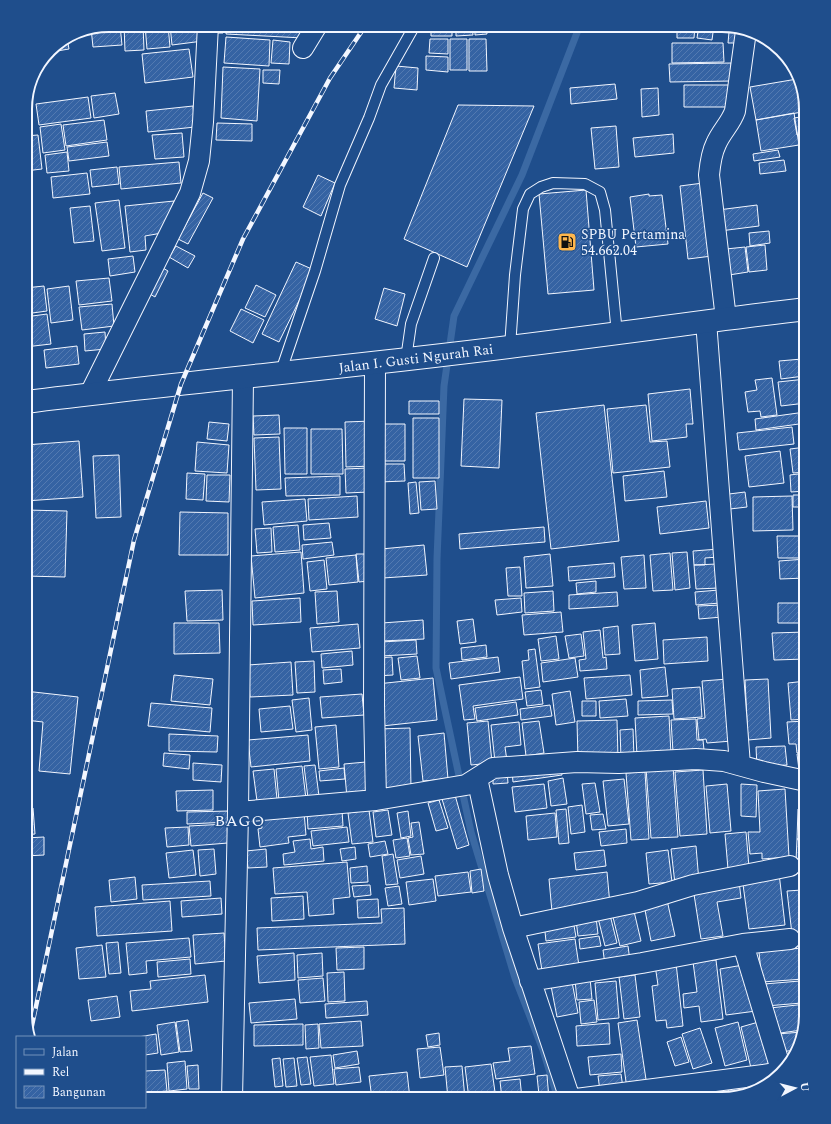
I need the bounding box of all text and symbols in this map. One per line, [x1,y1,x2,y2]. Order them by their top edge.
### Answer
place label: SPBU Pertamina 54.662.04 [581,224,685,261]
fuel station icon: SPBU Pertamina 54.662.04 [556,231,578,253]
street label: Jalan I. Gusti Ngurah Rai [338,339,495,378]
district label: BAGO [215,809,265,833]
legend [16,1036,146,1108]
text: Jalan [52,1043,79,1062]
text: Rel [52,1063,69,1082]
north arrow [775,1068,815,1108]
text: U [795,1081,813,1092]
text: Bangunan [52,1083,106,1102]

